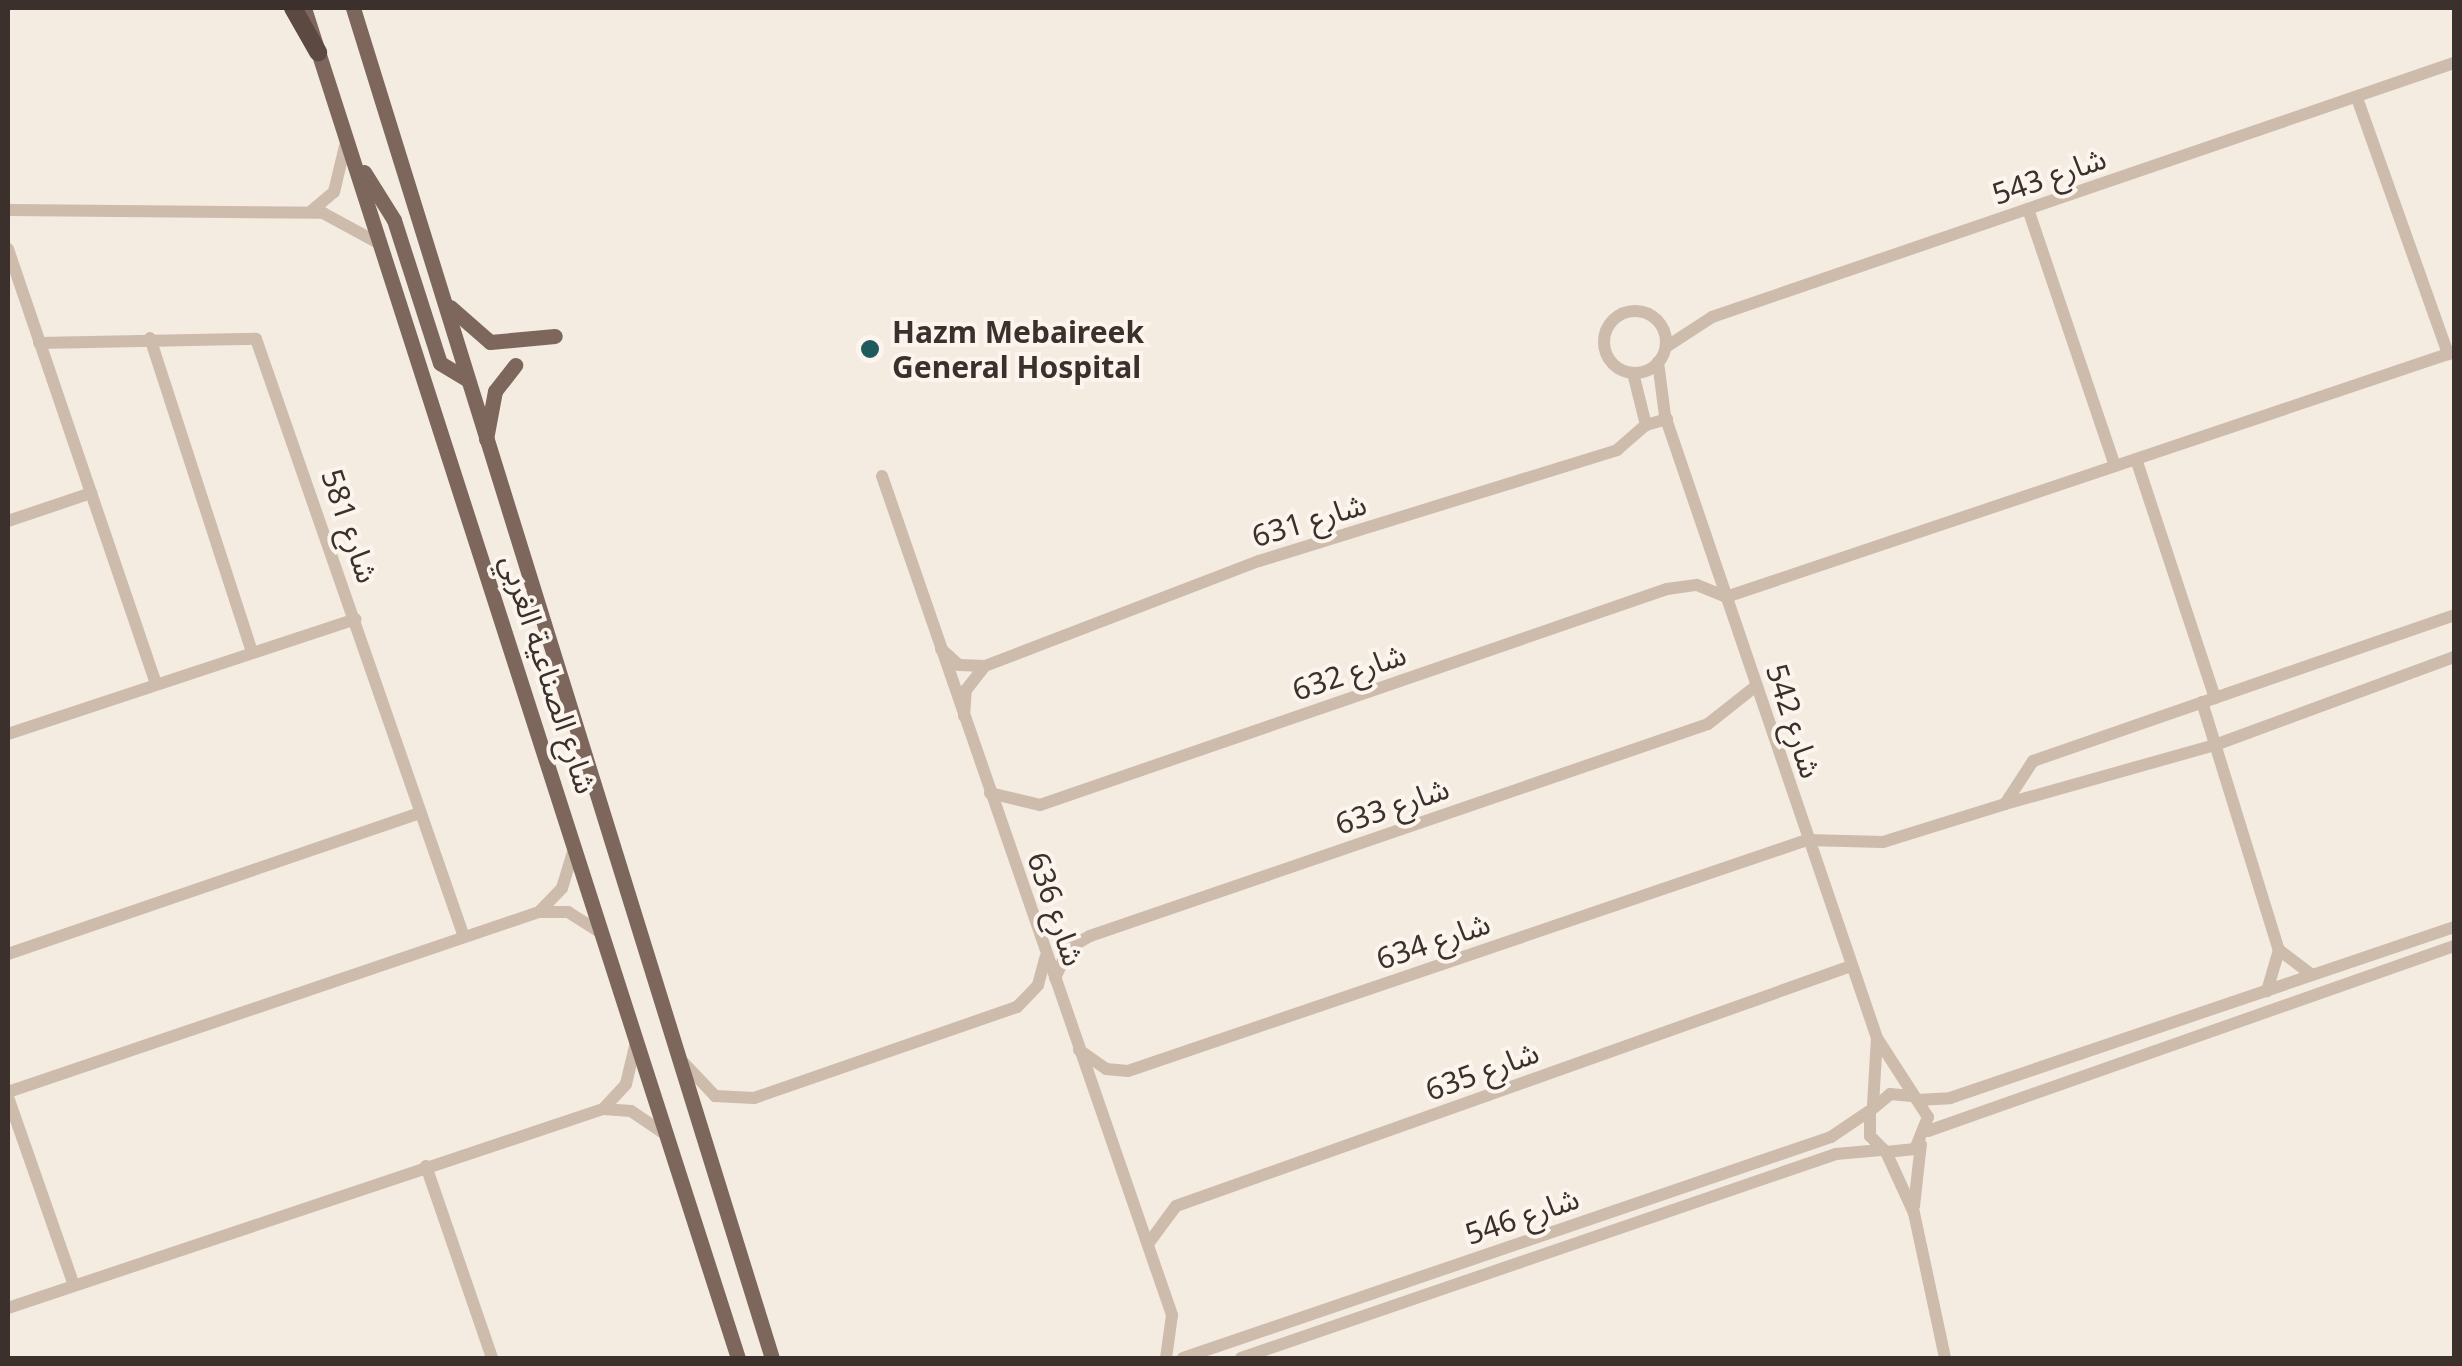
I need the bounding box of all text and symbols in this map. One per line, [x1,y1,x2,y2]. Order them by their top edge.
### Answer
street label: شارع 543 [1987,140,2111,212]
place label: Hazm Mebaireek General Hospital [892,314,1144,384]
marker: Hazm Mebaireek General Hospital [857,336,883,362]
street label: شارع 581 [314,464,386,588]
street label: شارع 631 [1247,486,1371,554]
street label: شارع الصناعية الغربي [493,550,605,798]
street label: شارع 632 [1287,636,1411,708]
street label: شارع 542 [1759,659,1829,783]
street label: شارع 633 [1330,770,1454,842]
street label: شارع 636 [1020,847,1092,971]
street label: شارع 634 [1371,905,1495,977]
street label: شارع 635 [1421,1034,1543,1108]
street label: شارع 546 [1460,1180,1584,1252]

